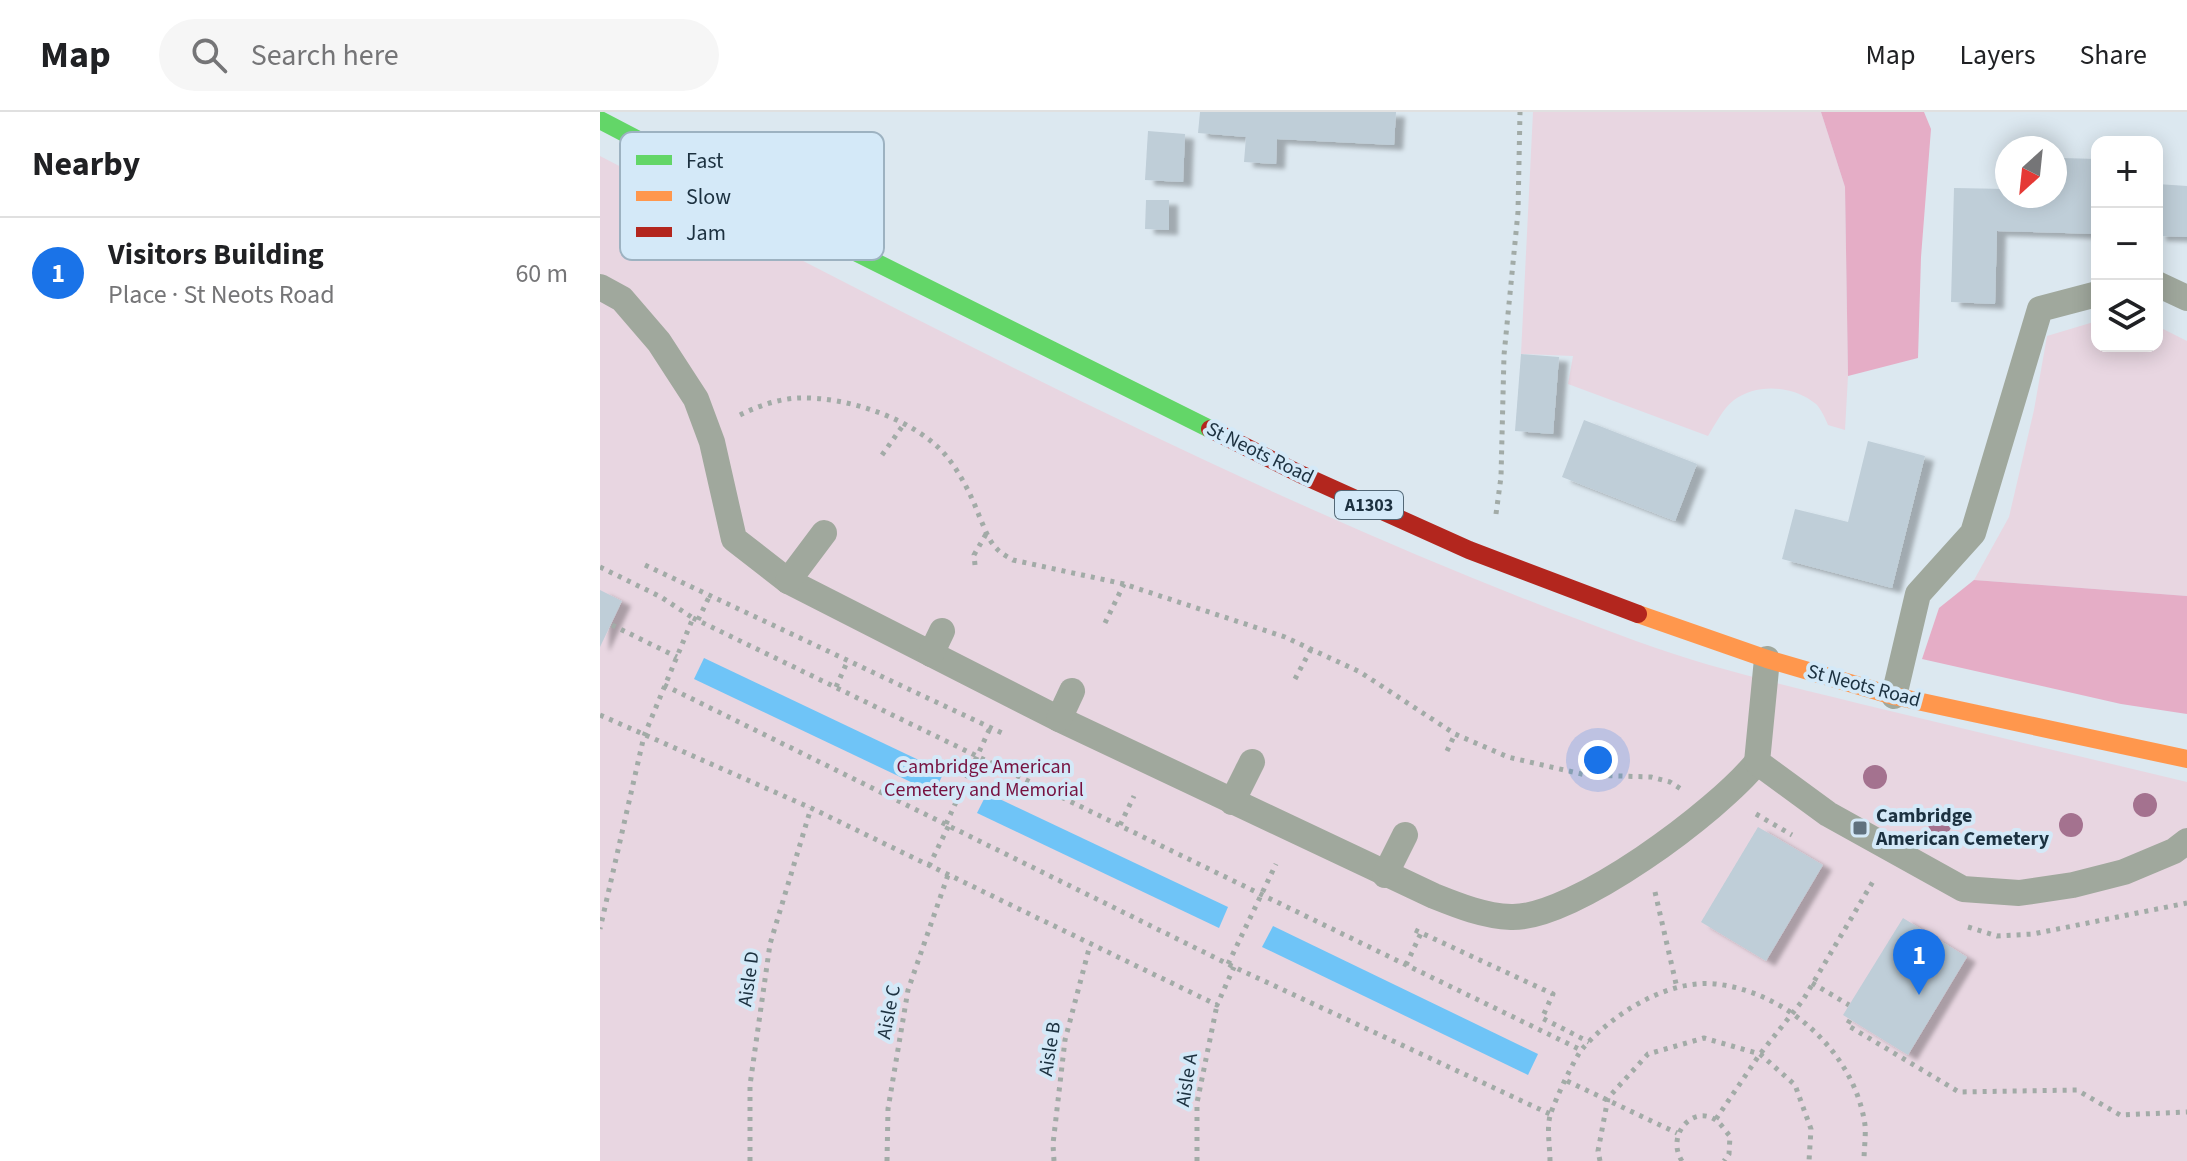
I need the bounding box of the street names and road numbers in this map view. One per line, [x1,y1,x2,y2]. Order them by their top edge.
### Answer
street label: St Neots Road [1202,415,1318,491]
road number: A1303 [1335,491,1403,519]
street label: St Neots Road [1804,657,1924,715]
street label: Aisle D [731,950,767,1008]
street label: Aisle C [870,983,908,1041]
street label: Aisle B [1032,1020,1068,1078]
street label: Aisle A [1169,1051,1205,1109]

